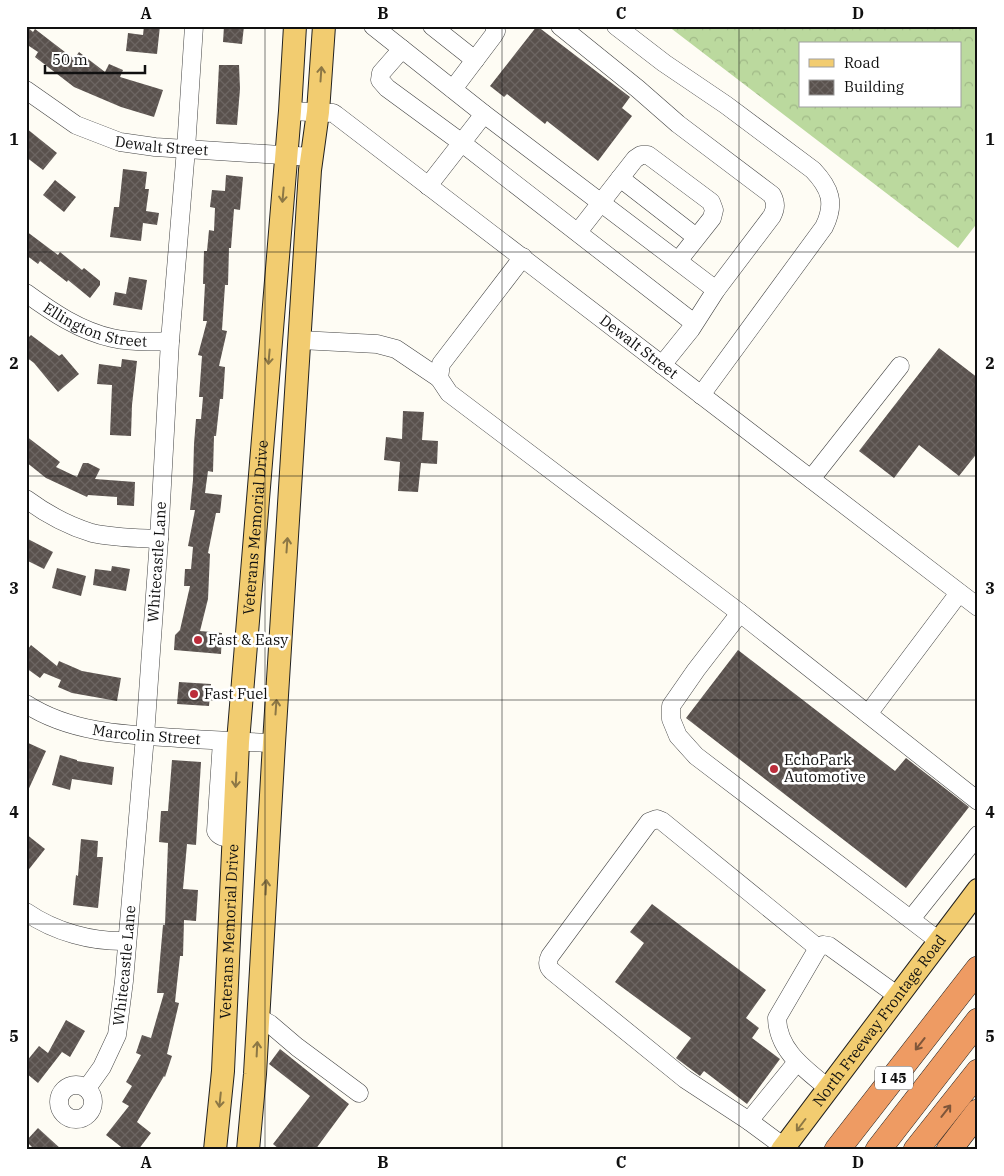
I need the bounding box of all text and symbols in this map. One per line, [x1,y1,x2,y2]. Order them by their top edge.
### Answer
text: A [140,3,152,23]
text: B [377,3,389,23]
text: C [616,3,626,23]
text: D [852,3,864,23]
scale bar [45,42,145,74]
legend [799,42,962,108]
text: 50 m [52,50,88,69]
text: Road [844,53,880,72]
one-way arrow [316,66,325,82]
text: Building [844,77,904,96]
text: 1 [9,129,19,149]
text: 1 [985,129,995,149]
street label: Dewalt Street [114,131,209,159]
one-way arrow [278,186,287,202]
street label: Ellington Street [40,298,147,351]
street label: Dewalt Street [596,310,682,383]
one-way arrow [265,348,274,364]
text: 2 [9,353,19,373]
text: 2 [985,353,995,373]
street label: Veterans Memorial Drive [239,439,272,616]
street label: Whitecastle Lane [143,501,170,623]
one-way arrow [282,537,291,553]
text: 3 [9,578,19,598]
text: 3 [985,578,995,598]
place label: Fast & Easy [208,630,288,649]
marker: Fast & Easy [192,634,204,646]
place label: Fast Fuel [204,684,268,703]
marker: Fast Fuel [188,688,200,700]
one-way arrow [271,699,281,715]
street label: Marcolin Street [91,720,201,748]
place label: EchoPark Automotive [784,750,866,786]
marker: EchoPark Automotive [768,763,780,775]
one-way arrow [232,772,241,788]
text: 4 [9,802,19,822]
text: 4 [985,802,995,822]
street label: Veterans Memorial Drive [215,844,242,1019]
one-way arrow [261,879,270,895]
street label: Whitecastle Lane [108,904,139,1027]
street label: North Freeway Frontage Road [808,931,950,1110]
text: 5 [9,1026,19,1046]
text: 5 [985,1026,995,1046]
one-way arrow [915,1037,925,1051]
one-way arrow [252,1041,261,1057]
road number: I 45 [875,1066,913,1090]
one-way arrow [215,1092,225,1108]
one-way arrow [941,1105,952,1118]
one-way arrow [795,1118,806,1131]
text: A [140,1152,152,1172]
text: B [377,1152,389,1172]
text: C [616,1152,626,1172]
text: D [852,1152,864,1172]

